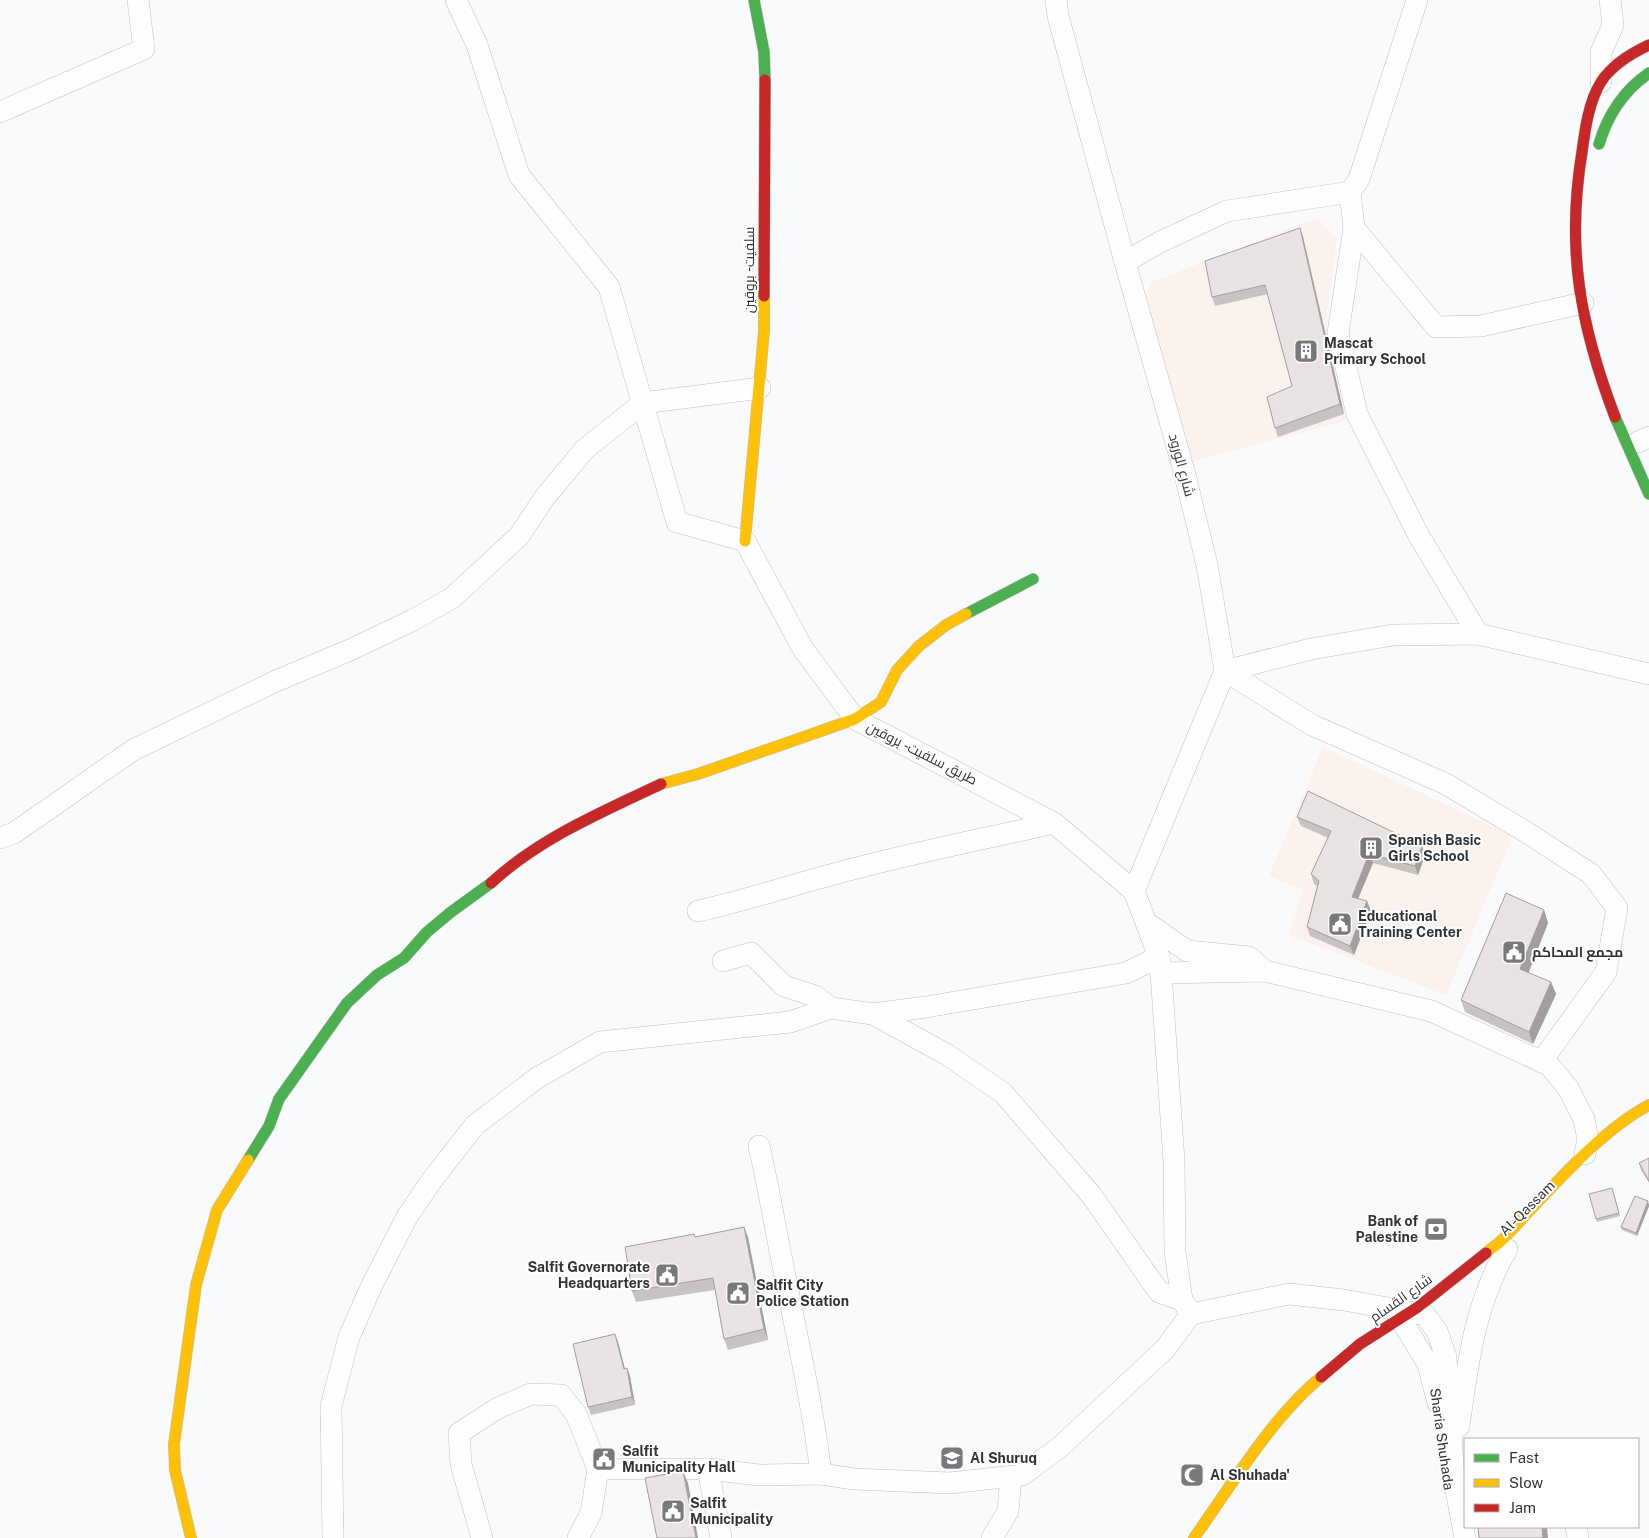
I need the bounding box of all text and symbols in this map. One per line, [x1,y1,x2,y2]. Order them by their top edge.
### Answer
street label: سلفيت - بروقين [741,227,757,313]
place label: Mascat Primary School [1324,335,1427,367]
building icon: Mascat Primary School [1293,338,1319,364]
street label: شارع الورود [1165,432,1198,498]
street label: طريق سلفيت - بروقين [864,718,980,789]
place label: Spanish Basic Girls School [1388,832,1482,864]
building icon: Spanish Basic Girls School [1358,835,1384,861]
place label: Educational Training Center [1358,908,1462,940]
public building icon: Educational Training Center [1327,911,1353,937]
public building icon: مجمع المحاكم [1501,939,1527,965]
place label: مجمع المحاكم [1532,944,1623,962]
street label: Al-Qassam [1496,1177,1558,1239]
place label: Bank of Palestine [1356,1213,1418,1245]
bank icon: Bank of Palestine [1423,1216,1449,1242]
place label: Salfit Governorate Headquarters [527,1259,650,1291]
public building icon: Salfit Governorate Headquarters [654,1262,680,1288]
street label: شارع القسام [1367,1271,1436,1327]
place label: Salfit City Police Station [756,1277,849,1309]
public building icon: Salfit City Police Station [725,1280,751,1306]
street label: Sharia Shuhada [1427,1387,1457,1491]
legend [1464,1438,1639,1528]
place label: Salfit Municipality Hall [622,1443,736,1475]
school or university icon: Al Shuruq [939,1445,965,1471]
public building icon: Salfit Municipality Hall [591,1446,617,1472]
text: Fast [1509,1449,1539,1466]
place label: Al Shuruq [970,1450,1037,1466]
mosque icon: Al Shuhada' [1179,1462,1205,1488]
place label: Al Shuhada' [1210,1467,1290,1483]
text: Slow [1509,1474,1544,1491]
place label: Salfit Municipality [690,1495,773,1527]
public building icon: Salfit Municipality [660,1498,686,1524]
text: Jam [1509,1499,1536,1516]

